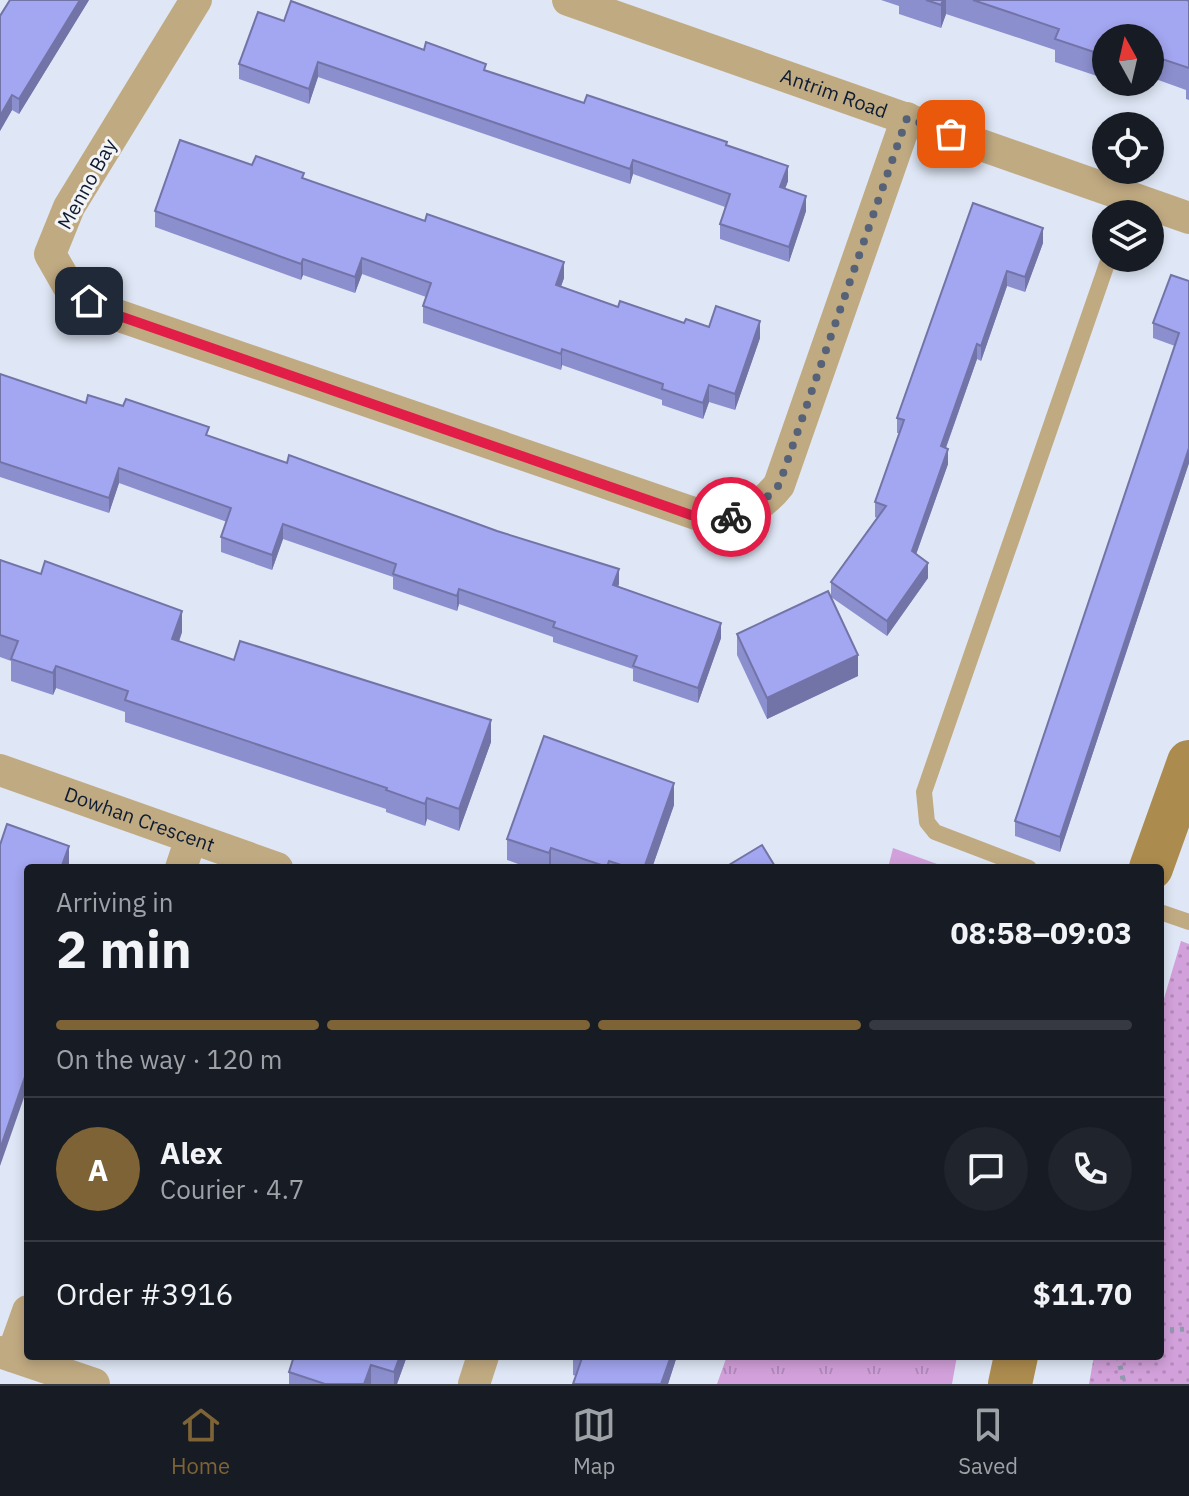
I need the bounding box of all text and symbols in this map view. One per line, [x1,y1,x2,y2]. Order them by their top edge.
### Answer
north arrow [1092,24,1164,96]
map controls [1092,24,1164,272]
street label: Antrim Road [777,62,891,124]
pin [917,100,985,168]
icon: bag [929,112,973,156]
button: locate [1092,112,1164,184]
street label: Menno Bay [51,134,122,234]
button: layers [1092,200,1164,272]
pin [55,267,123,335]
icon: home [67,279,111,323]
courier [691,477,771,557]
icon: bike [709,495,753,539]
street label: Dowhan Crescent [61,780,219,858]
text: Arriving in [56,885,173,919]
text: 08:58–09:03 [951,913,1132,952]
text: 2 min [56,915,192,982]
text: On the way · 120 m [56,1042,282,1076]
button: chat [944,1127,1028,1211]
button: phone [1048,1127,1132,1211]
text: Alex [160,1133,223,1172]
text: A [88,1150,108,1189]
text: Courier · 4.7 [160,1172,304,1206]
text: Order #3916 [56,1274,233,1313]
text: $11.70 [1033,1274,1132,1313]
tab: Home [171,1403,230,1480]
tab: Map [572,1403,616,1480]
tab: Saved [958,1403,1018,1480]

